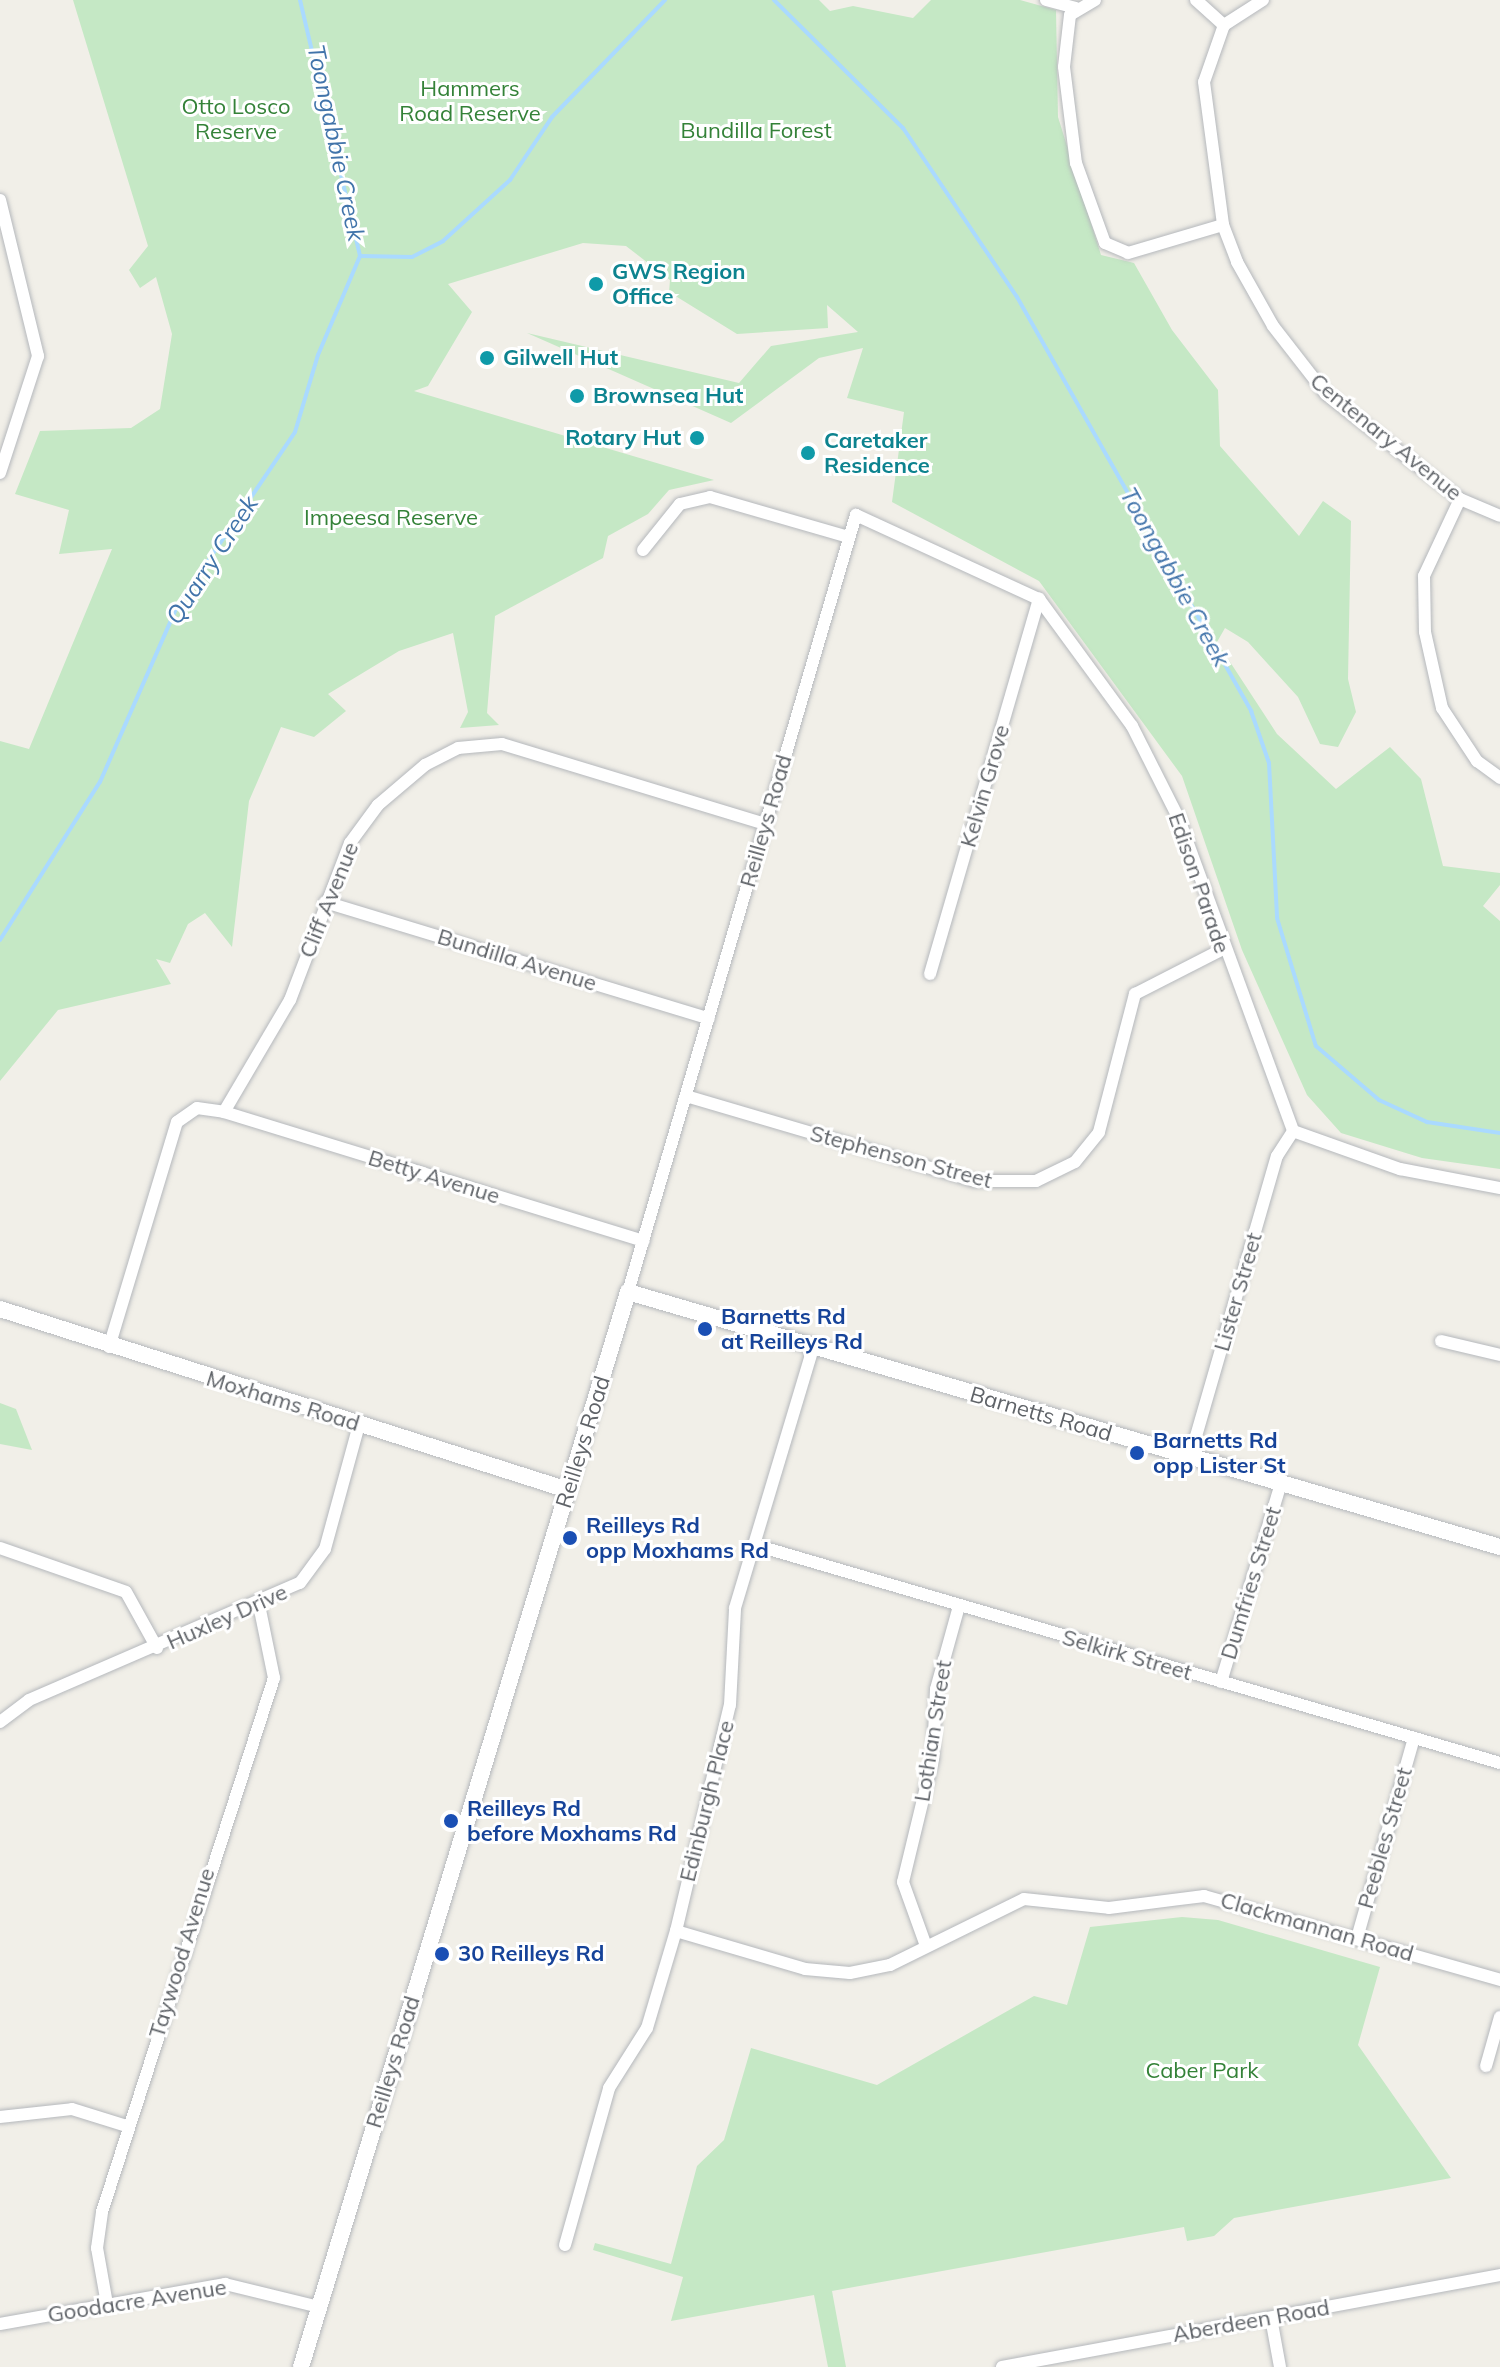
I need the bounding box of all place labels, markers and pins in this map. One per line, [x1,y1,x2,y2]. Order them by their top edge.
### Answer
place label: GWS Region Office [612,258,746,310]
marker: GWS Region Office [587,275,605,293]
place label: Gilwell Hut [503,345,618,371]
marker: Gilwell Hut [478,349,496,367]
place label: Brownsea Hut [593,383,743,409]
marker: Brownsea Hut [568,387,586,405]
place label: Rotary Hut [565,425,681,451]
place label: Caretaker Residence [824,427,930,478]
marker: Rotary Hut [688,429,706,447]
marker: Caretaker Residence [799,444,817,462]
place label: Barnetts Rd at Reilleys Rd [721,1303,863,1354]
marker: Barnetts Rd at Reilleys Rd [696,1320,714,1338]
place label: Barnetts Rd opp Lister St [1153,1427,1286,1478]
marker: Barnetts Rd opp Lister St [1128,1444,1146,1462]
place label: Reilleys Rd opp Moxhams Rd [586,1512,769,1564]
marker: Reilleys Rd opp Moxhams Rd [561,1529,579,1547]
place label: Reilleys Rd before Moxhams Rd [467,1795,677,1846]
marker: Reilleys Rd before Moxhams Rd [442,1812,460,1830]
place label: 30 Reilleys Rd [458,1941,604,1967]
marker: 30 Reilleys Rd [433,1945,451,1963]

